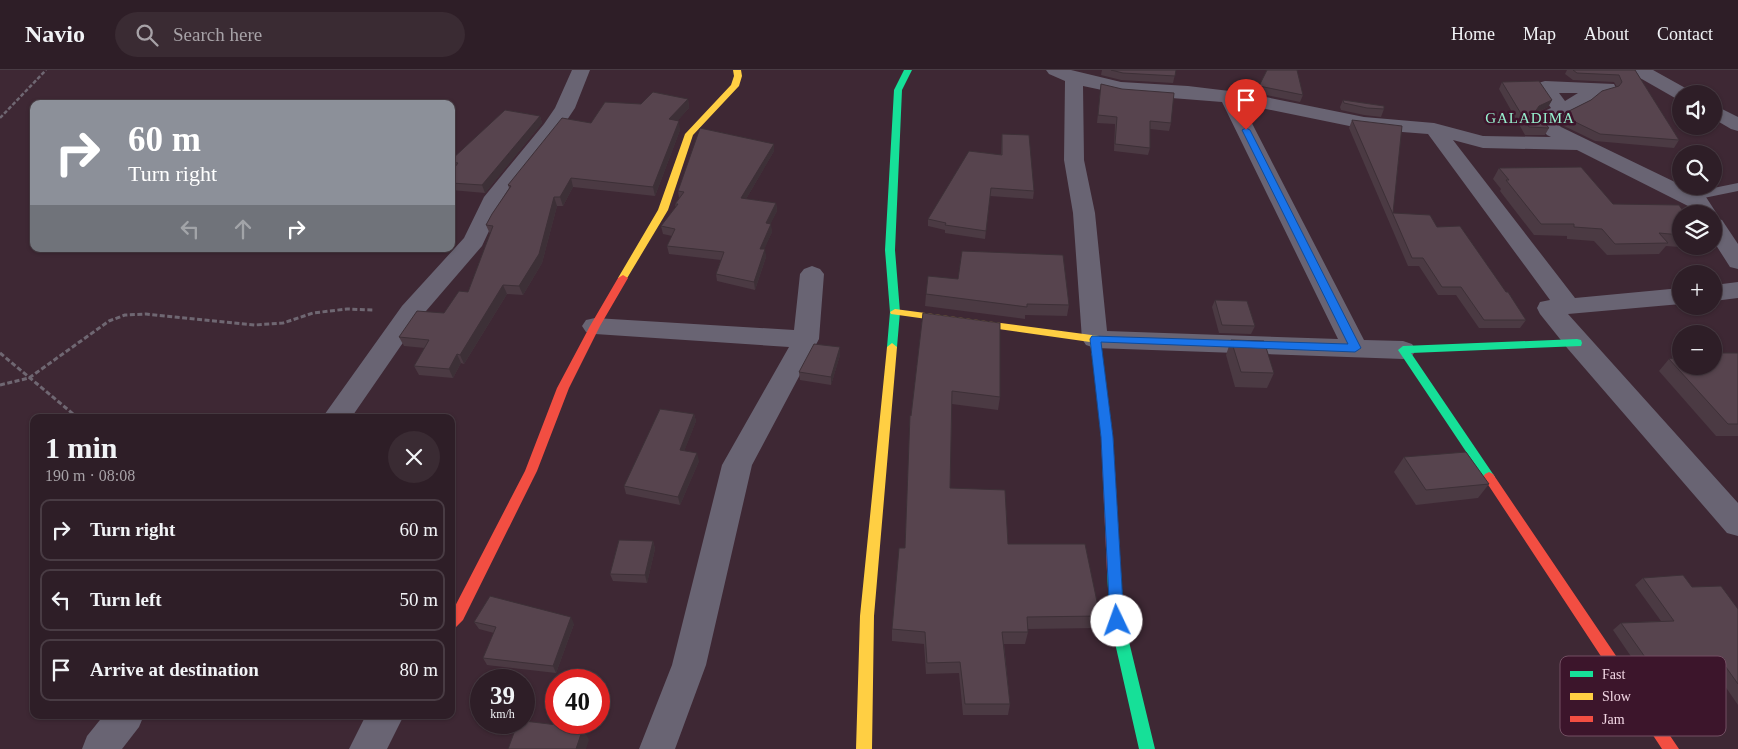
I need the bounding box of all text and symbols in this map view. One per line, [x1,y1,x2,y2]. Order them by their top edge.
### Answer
search box [115,12,465,57]
text: Navio [25,21,85,47]
icon: search [133,21,161,49]
text: Search here [173,24,262,45]
text: Home [1451,24,1495,44]
text: Map [1523,24,1556,44]
text: About [1584,24,1629,44]
text: Contact [1657,24,1713,44]
pin [1225,79,1267,130]
map controls [1672,85,1722,375]
button: sound [1672,85,1722,135]
icon: arrive [1232,86,1260,114]
district label: GALADIMA [1485,110,1575,126]
icon: right [45,120,110,185]
text: 60 m [128,120,201,159]
button: search [1672,145,1722,195]
text: Turn right [128,161,217,186]
button: layers [1672,205,1722,255]
icon: left [176,215,204,243]
icon: ahead [229,215,257,243]
icon: right [282,215,310,243]
button: + [1672,265,1722,315]
button: − [1672,325,1722,375]
text: 1 min [45,431,118,464]
button: close [388,431,440,483]
text: 190 m · 08:08 [45,467,135,484]
icon: right [47,516,75,544]
text: Turn right [90,519,175,540]
text: 60 m [399,519,438,540]
icon: left [47,586,75,614]
text: Turn left [90,589,162,610]
text: 50 m [399,589,438,610]
position arrow [1090,594,1142,646]
icon: arrive [47,656,75,684]
legend [1560,656,1726,736]
text: Arrive at destination [90,659,259,680]
text: 80 m [399,659,438,680]
text: Fast [1602,667,1625,682]
speed limit sign: 40 [545,669,610,734]
text: 39 [490,682,515,709]
text: Slow [1602,689,1632,704]
text: km/h [490,707,515,721]
text: Jam [1602,712,1625,727]

